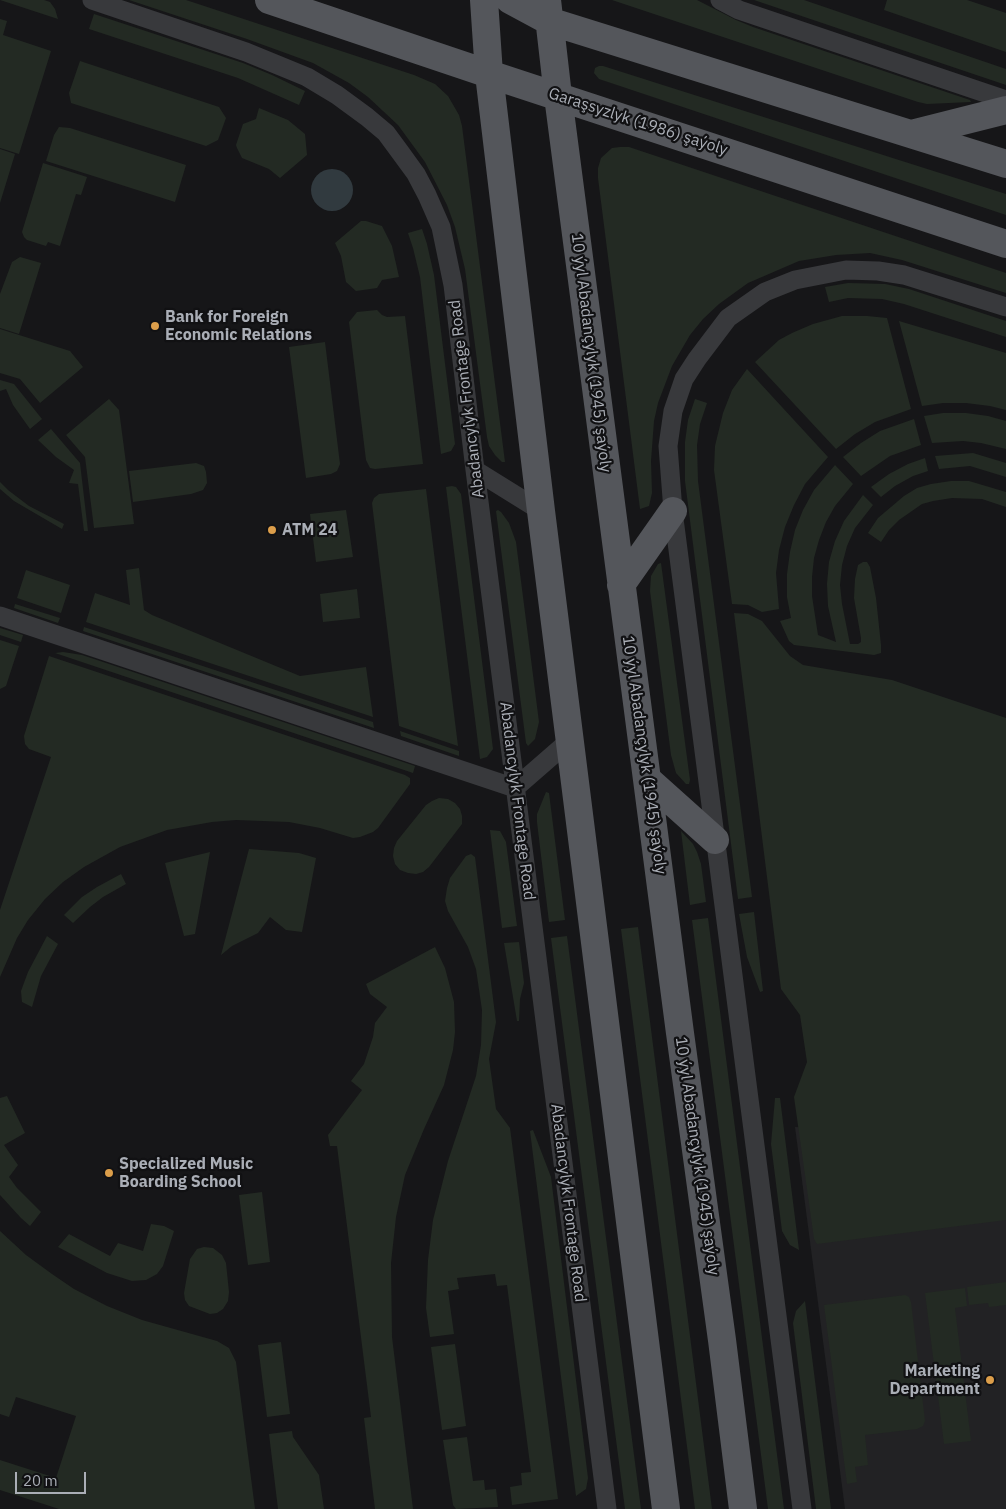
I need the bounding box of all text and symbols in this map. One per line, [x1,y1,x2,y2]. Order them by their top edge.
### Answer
street label: Garaşsyzlyk (1986) şaýoly [546,84,730,160]
street label: 10 ýyl Abadançylyk (1945) şaýoly [567,232,615,474]
street label: Abadancylyk Frontage Road [445,299,489,499]
place label: Bank for Foreign Economic Relations [165,307,312,345]
marker: Bank for Foreign Economic Relations [149,320,161,332]
place label: ATM 24 [282,520,337,540]
marker: ATM 24 [266,524,278,536]
street label: 10 ýyl Abadançylyk (1945) şaýoly [618,634,670,876]
street label: Abadancylyk Frontage Road [495,701,539,901]
street label: 10 ýyl Abadançylyk (1945) şaýoly [671,1035,723,1277]
street label: Abadancylyk Frontage Road [546,1103,590,1303]
place label: Specialized Music Boarding School [119,1154,253,1192]
marker: Specialized Music Boarding School [103,1167,115,1179]
place label: Marketing Department [889,1361,980,1399]
marker: Marketing Department [984,1374,996,1386]
scale bar [18,1462,89,1494]
text: 20 m [23,1471,58,1490]

